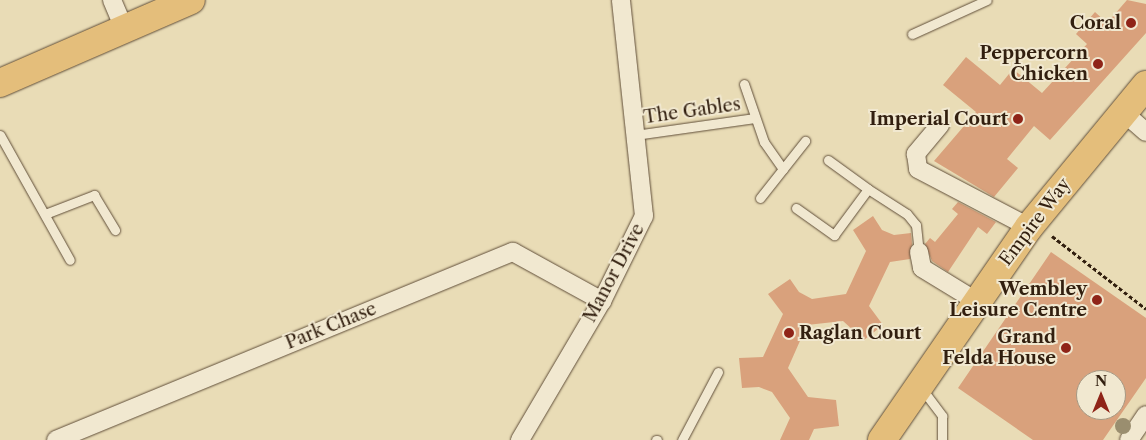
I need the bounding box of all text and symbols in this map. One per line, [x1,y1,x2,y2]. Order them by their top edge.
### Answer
place label: Coral [1070,12,1121,34]
marker: Coral [1125,17,1137,29]
place label: Peppercorn Chicken [979,43,1088,86]
marker: Peppercorn Chicken [1092,58,1104,70]
street label: The Gables [642,94,742,128]
place label: Imperial Court [869,108,1008,130]
marker: Imperial Court [1012,113,1024,125]
street label: Empire Way [995,174,1075,270]
street label: Manor Drive [579,220,649,326]
place label: Wembley Leisure Centre [949,279,1087,322]
marker: Wembley Leisure Centre [1091,294,1103,306]
street label: Park Chase [282,298,380,354]
place label: Raglan Court [799,322,921,344]
marker: Raglan Court [783,327,795,339]
place label: Grand Felda House [942,327,1056,369]
marker: Grand Felda House [1060,342,1072,354]
north arrow [1076,370,1126,420]
text: N [1095,372,1107,390]

